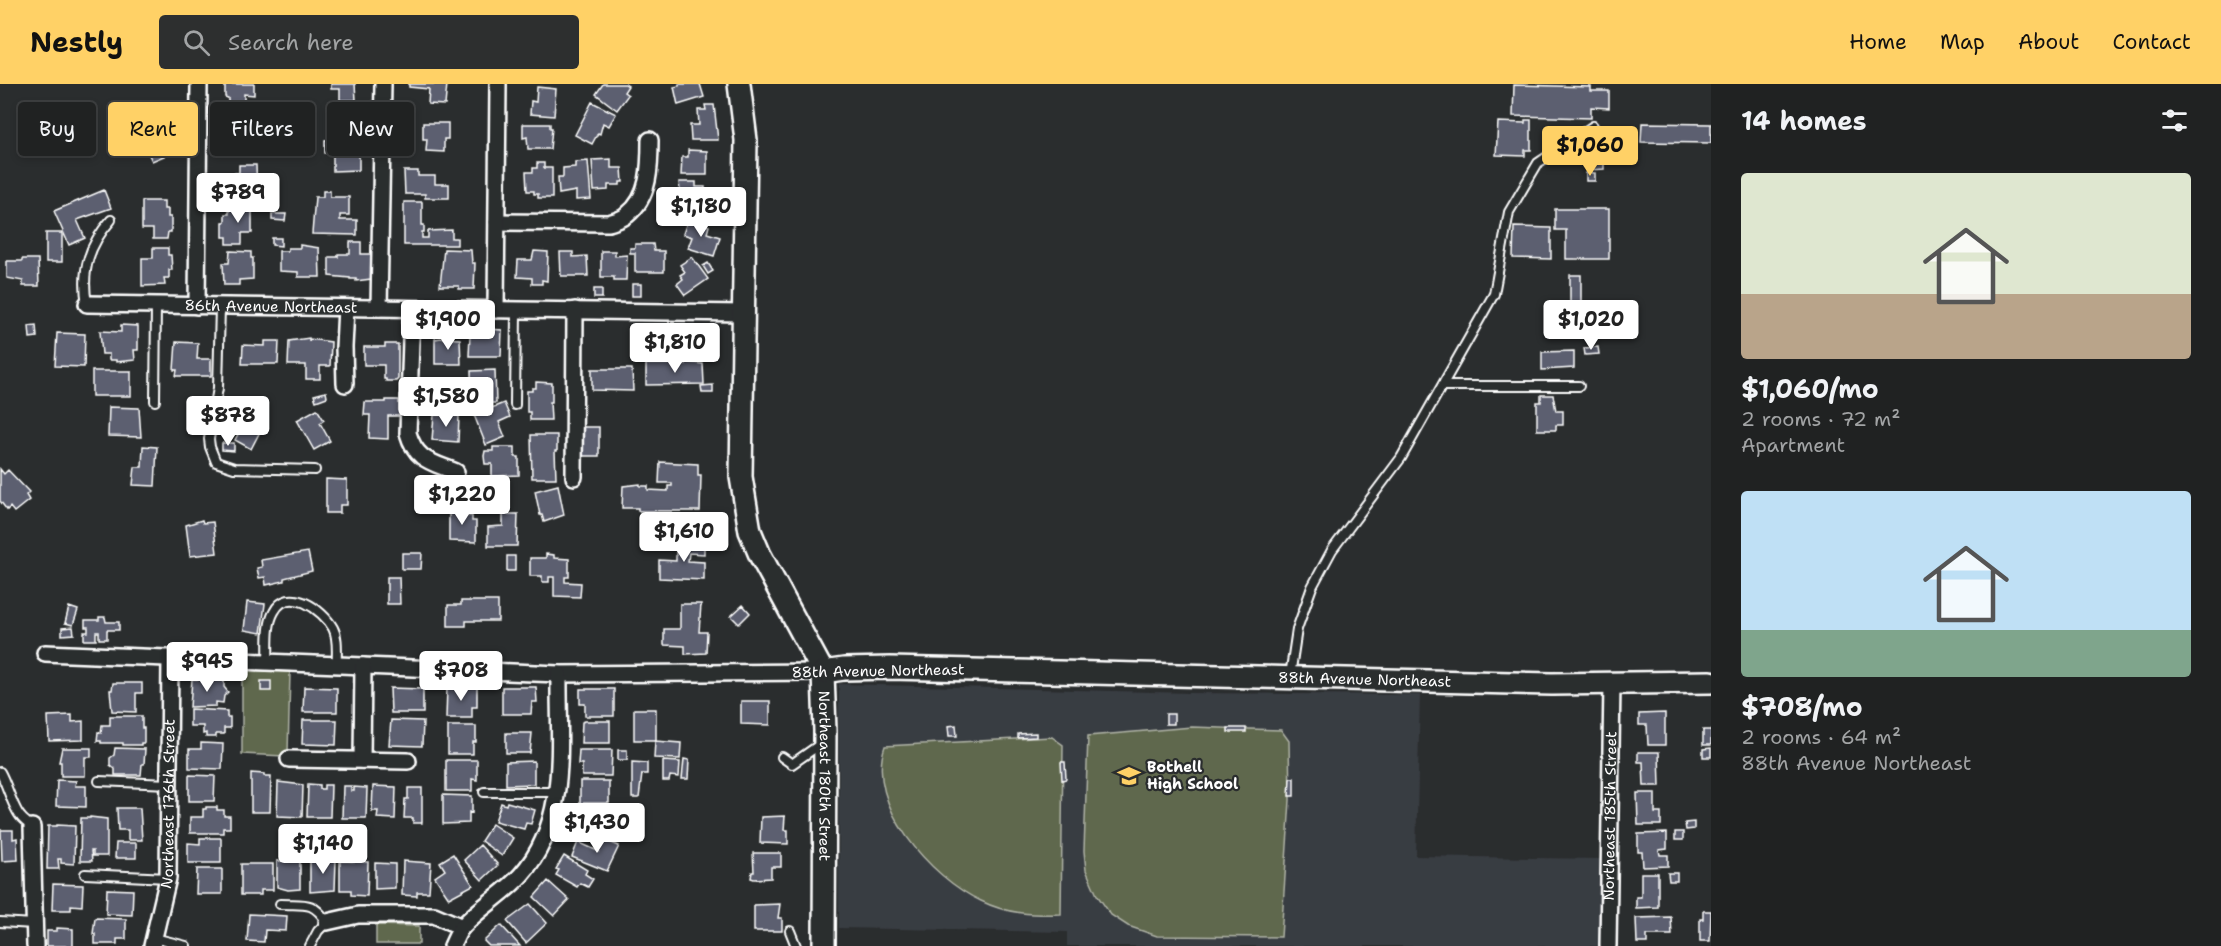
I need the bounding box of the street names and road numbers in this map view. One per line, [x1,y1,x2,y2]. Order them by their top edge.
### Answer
street label: 86th Avenue Northeast [184,295,358,318]
street label: 88th Avenue Northeast [791,659,965,683]
street label: 88th Avenue Northeast [1278,667,1451,692]
street label: Northeast 180th Street [814,690,835,861]
street label: Northeast 176th Street [156,719,179,891]
street label: Northeast 185th Street [1599,731,1621,901]

